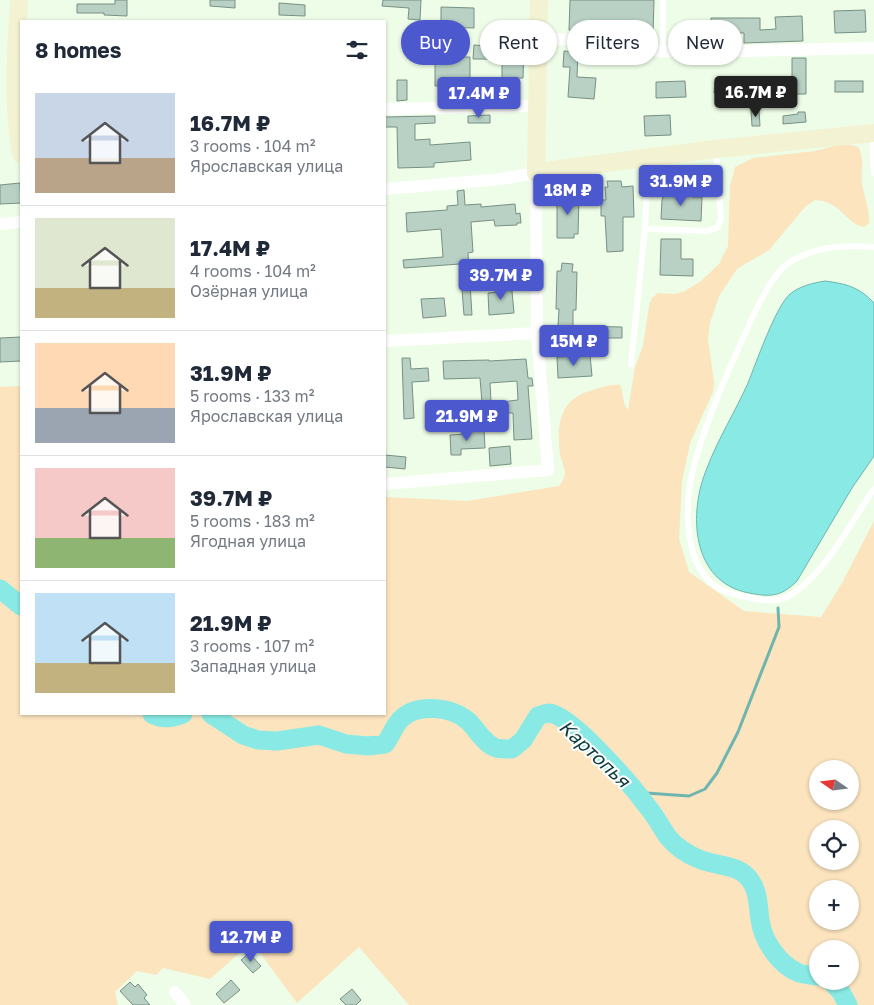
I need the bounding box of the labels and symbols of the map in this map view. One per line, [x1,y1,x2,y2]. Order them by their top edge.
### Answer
pin: 17.4M ₽ [433,76,525,119]
pin: 16.7M ₽ [710,76,802,118]
pin: 31.9M ₽ [635,164,727,207]
pin: 18M ₽ [533,174,603,216]
pin: 39.7M ₽ [455,258,547,301]
pin: 15M ₽ [539,324,609,367]
pin: 21.9M ₽ [421,400,513,442]
water label: Картопья [555,715,636,792]
north arrow [809,760,859,810]
pin: 12.7M ₽ [205,920,297,963]

